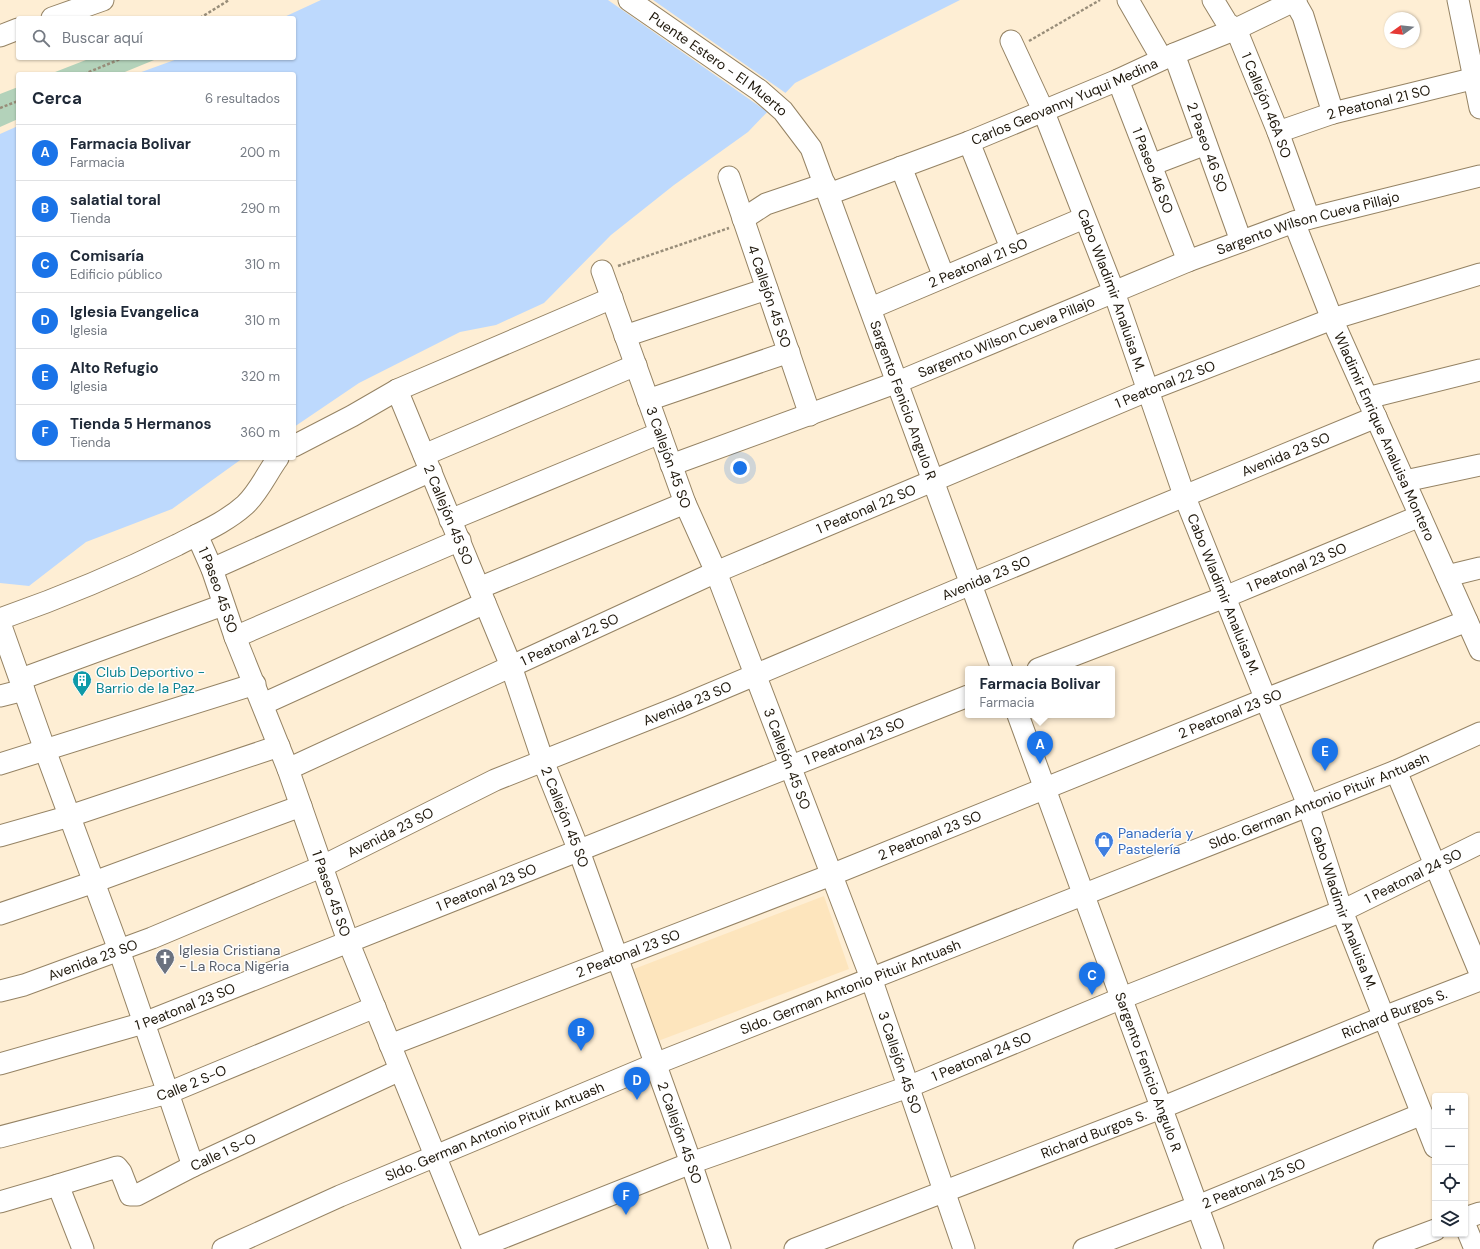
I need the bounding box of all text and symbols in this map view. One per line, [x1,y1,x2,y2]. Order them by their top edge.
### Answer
street label: Puente Estero - El Muerto [646,8,791,120]
north arrow [1384,12,1420,48]
search box [16,16,296,60]
icon: search [30,27,52,49]
text: Buscar aquí [62,28,143,48]
street label: 1 Callejón 46A SO [1238,50,1296,161]
street label: Carlos Geovanny Yuqui Medina [968,54,1161,149]
street label: 2 Peatonal 21 SO [1324,80,1432,124]
text: Cerca [32,87,82,109]
text: 6 resultados [205,90,280,107]
street label: 2 Paseo 46 SO [1183,100,1232,195]
street label: 1 Paseo 46 SO [1128,125,1178,216]
text: Farmacia Bolivar [70,134,191,154]
text: A [40,144,50,161]
text: 200 m [240,144,280,161]
text: Farmacia [70,154,125,171]
street label: Sargento Wilson Cueva Pillajo [1214,187,1401,259]
text: salatial toral [70,190,161,210]
text: B [41,200,49,217]
text: 290 m [241,200,280,217]
street label: Cabo Wladimir Analuisa M. [1073,206,1150,374]
text: Tienda [70,210,110,227]
street label: 2 Peatonal 21 SO [925,234,1030,292]
street label: 4 Callejón 45 SO [744,243,795,350]
text: Comisaría [70,246,144,266]
text: C [40,256,50,273]
text: 310 m [245,256,280,273]
text: Edificio público [70,266,163,283]
street label: Sargento Wilson Cueva Pillajo [915,292,1097,382]
text: Iglesia Evangelica [70,302,199,322]
text: D [40,312,50,329]
text: 310 m [245,312,280,329]
street label: Sargento Fenicio Angulo R [866,318,941,482]
text: Iglesia [70,322,107,339]
street label: Wladimir Enrique Analuisa Montero [1330,329,1439,544]
street label: 1 Peatonal 22 SO [1112,356,1218,412]
text: Alto Refugio [70,358,159,378]
text: E [41,368,49,385]
text: 320 m [241,368,280,385]
text: Iglesia [70,378,107,395]
street label: 3 Callejón 45 SO [642,404,695,511]
text: Tienda 5 Hermanos [70,414,212,434]
text: F [41,424,49,441]
text: 360 m [240,424,280,441]
street label: Avenida 23 SO [1239,428,1333,481]
text: Tienda [70,434,110,451]
your location [730,458,750,478]
street label: 2 Callejón 45 SO [420,462,477,568]
street label: 1 Peatonal 22 SO [814,480,919,538]
street label: Cabo Wladimir Analuisa M. [1183,511,1264,678]
street label: 1 Peatonal 23 SO [1244,538,1349,596]
street label: 1 Paseo 45 SO [194,544,242,636]
street label: Avenida 23 SO [939,551,1033,604]
street label: 1 Peatonal 22 SO [518,609,622,670]
place label: Club Deportivo - Barrio de la Paz [96,663,205,697]
popup [965,666,1115,718]
building icon: Club Deportivo - Barrio de la Paz [71,669,93,697]
text: Farmacia Bolivar [980,674,1100,694]
street label: Avenida 23 SO [640,677,734,729]
street label: 2 Peatonal 23 SO [1176,685,1284,743]
text: Farmacia [980,694,1034,711]
street label: 3 Callejón 45 SO [760,706,815,812]
street label: 1 Peatonal 23 SO [802,713,907,769]
pin: A [1027,731,1053,764]
pin: E [1312,738,1338,771]
street label: Sldo. German Antonio Pituir Antuash [1206,748,1432,853]
street label: 2 Callejón 45 SO [537,764,593,870]
street label: Avenida 23 SO [344,803,437,861]
street label: 2 Peatonal 23 SO [875,806,984,864]
place label: Panadería y Pastelería [1118,824,1193,858]
street label: Cabo Wladimir Analuisa M. [1306,824,1381,992]
shop icon: Panadería y Pastelería [1093,830,1115,858]
street label: 1 Peatonal 24 SO [1361,844,1465,908]
street label: 1 Paseo 45 SO [308,848,355,939]
street label: 1 Peatonal 23 SO [434,859,539,915]
street label: 2 Peatonal 23 SO [573,925,683,981]
street label: Avenida 23 SO [45,935,140,984]
street label: Sldo. German Antonio Pituir Antuash [737,935,963,1039]
place label: Iglesia Cristiana - La Roca Nigeria [179,941,289,975]
church icon: Iglesia Cristiana - La Roca Nigeria [154,947,176,975]
pin: C [1079,962,1105,995]
street label: 1 Peatonal 23 SO [133,979,238,1034]
street label: Richard Burgos S. [1339,984,1450,1042]
street label: Sargento Fenicio Angulo R [1111,990,1186,1154]
street label: 3 Callejón 45 SO [874,1009,926,1116]
pin: B [568,1018,594,1051]
street label: 1 Peatonal 24 SO [929,1028,1034,1085]
street label: Calle 2 S-O [154,1061,229,1105]
pin: D [624,1067,650,1100]
street label: Sldo. German Antonio Pituir Antuash [382,1077,607,1185]
street label: 2 Callejón 45 SO [654,1079,706,1186]
map controls [1432,1093,1468,1237]
button: + [1432,1093,1468,1129]
street label: Richard Burgos S. [1038,1105,1149,1162]
street label: Calle 1 S-O [187,1129,259,1175]
button: − [1432,1129,1468,1165]
street label: 2 Peatonal 25 SO [1199,1154,1308,1212]
button: locate [1432,1165,1468,1201]
pin: F [613,1182,639,1215]
button: layers [1432,1201,1468,1237]

